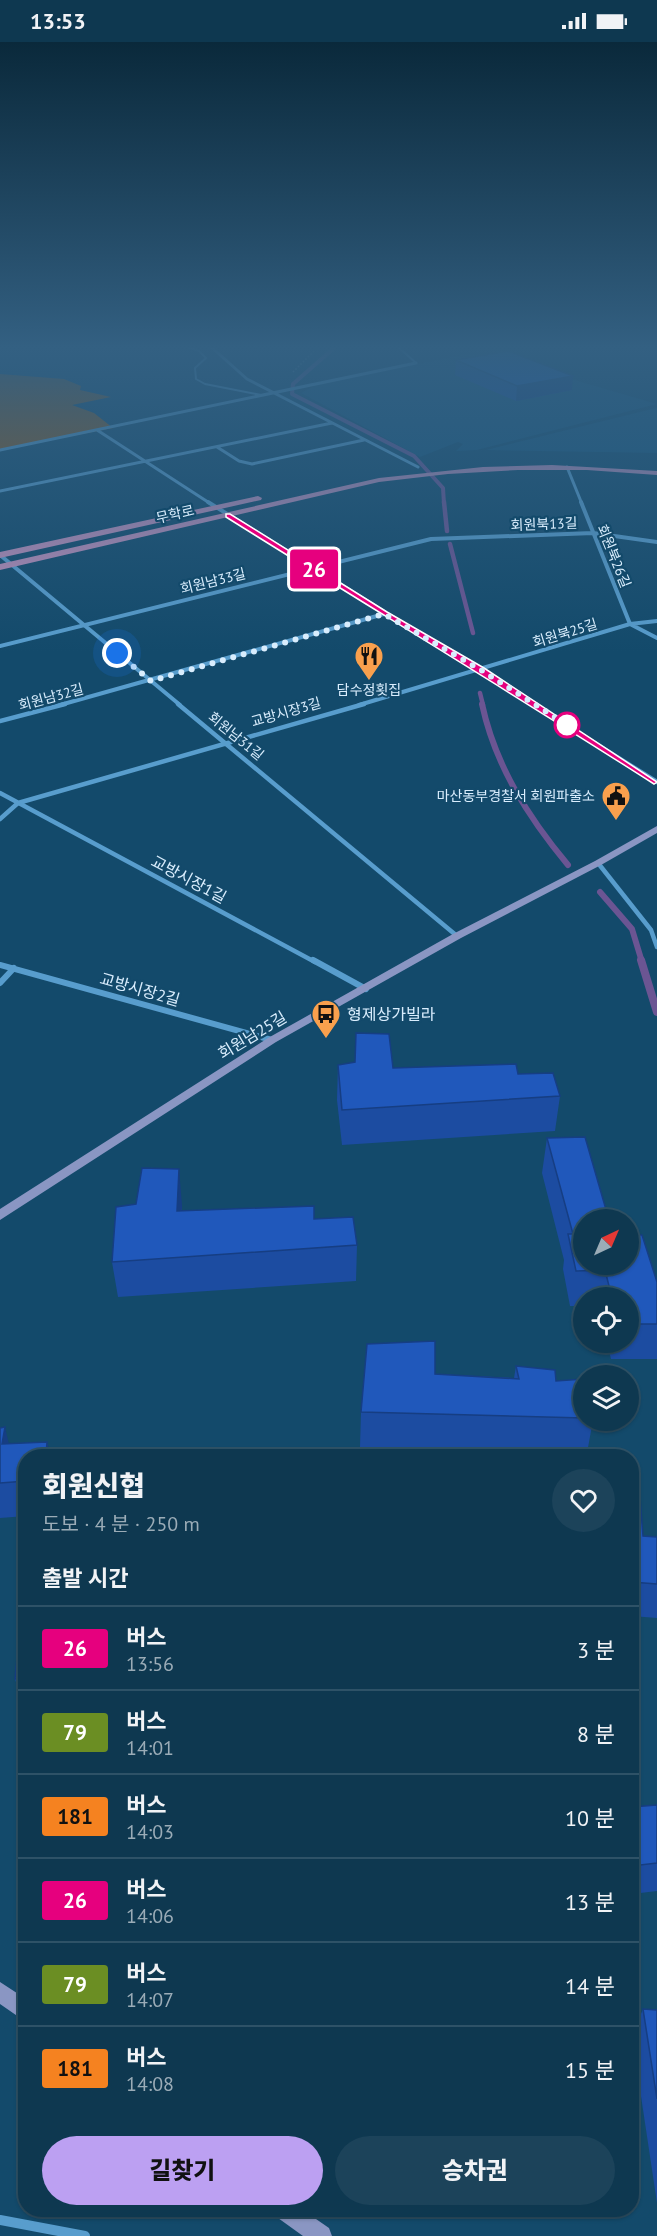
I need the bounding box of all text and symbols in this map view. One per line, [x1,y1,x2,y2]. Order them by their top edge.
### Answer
text: 13:53 [30,7,86,35]
street label: 무학로 [154,501,196,527]
street label: 회원북13길 [510,514,578,534]
street label: 회원북26길 [593,522,635,590]
line badge: 26 [287,550,341,588]
text: 26 [302,556,326,583]
street label: 회원남33길 [178,564,248,598]
street label: 회원북25길 [530,615,600,651]
your location [102,638,132,668]
restaurant icon: 담수정횟집 [353,640,385,682]
street label: 회원남32길 [16,680,86,714]
place label: 담수정횟집 [337,681,401,699]
street label: 교방시장3길 [249,693,323,731]
street label: 회원남31길 [204,708,268,764]
unlabelled marker [554,712,580,738]
public building icon: 마산동부경찰서 회원파출소 [600,780,632,822]
place label: 마산동부경찰서 회원파출소 [437,787,595,805]
street label: 교방시장1길 [148,851,230,907]
street label: 교방시장2길 [98,968,182,1010]
bus stop icon: 형제상가빌라 [310,998,342,1040]
place label: 형제상가빌라 [347,1004,436,1024]
street label: 회원남25길 [214,1007,290,1063]
north arrow [573,1209,639,1275]
map controls [573,1209,639,1431]
button: locate [573,1287,639,1353]
button: layers [573,1365,639,1431]
text: 회원신협 [42,1467,145,1504]
button: heart [552,1469,615,1532]
text: 도보 · 4 분 · 250 m [42,1511,200,1537]
text: 출발 시간 [42,1564,129,1592]
text: 버스 [126,1623,166,1651]
text: 26 [63,1635,87,1662]
text: 3 분 [577,1636,615,1664]
text: 13:56 [126,1651,174,1677]
text: 버스 [126,1707,166,1735]
text: 79 [63,1719,87,1746]
text: 8 분 [577,1720,615,1748]
text: 14:01 [126,1735,174,1761]
text: 버스 [126,1791,166,1819]
text: 181 [57,1803,93,1830]
text: 10 분 [565,1804,615,1832]
text: 14:03 [126,1819,174,1845]
text: 버스 [126,1875,166,1903]
text: 26 [63,1887,87,1914]
text: 13 분 [565,1888,615,1916]
text: 14:06 [126,1903,174,1929]
text: 버스 [126,1959,166,1987]
text: 79 [63,1971,87,1998]
text: 14 분 [565,1972,615,2000]
text: 14:07 [126,1987,174,2013]
text: 버스 [126,2043,166,2071]
text: 181 [57,2055,93,2082]
text: 15 분 [565,2056,615,2084]
text: 14:08 [126,2071,174,2097]
button: 길찾기 [42,2136,323,2205]
button: 승차권 [335,2136,615,2205]

